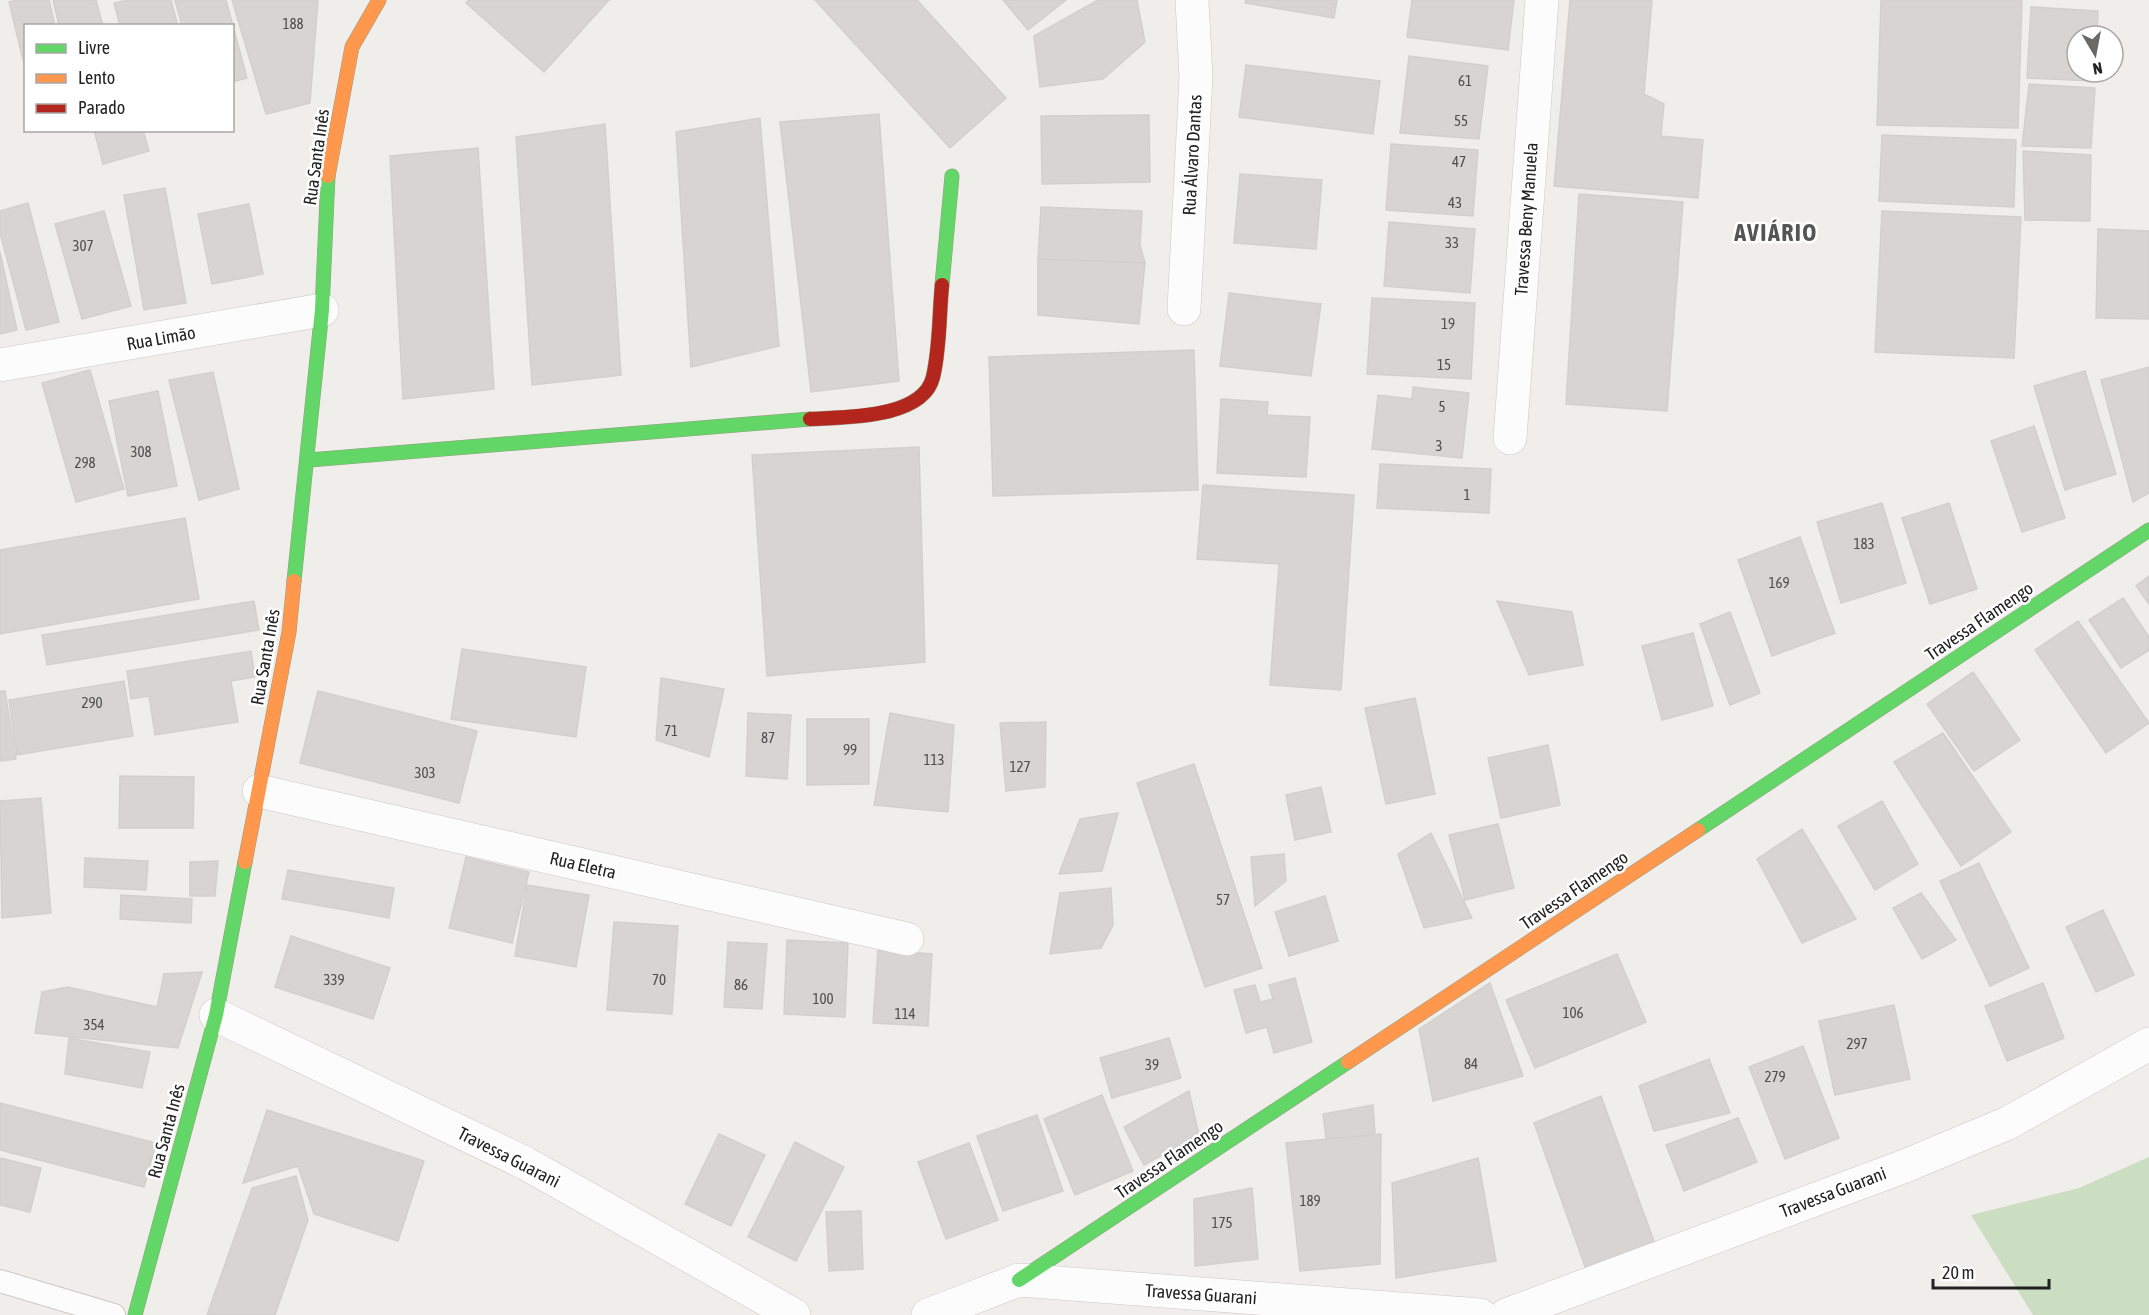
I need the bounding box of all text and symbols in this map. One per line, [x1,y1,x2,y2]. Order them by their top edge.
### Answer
house number: 188 [282,15,304,32]
legend [24,24,234,132]
north arrow [2065,24,2125,84]
text: Livre [78,37,110,58]
text: N [2091,59,2104,78]
text: Lento [78,67,115,88]
house number: 61 [1458,72,1472,89]
street label: Rua Álvaro Dantas [1178,94,1206,216]
text: Parado [78,97,125,118]
street label: Rua Santa Inês [299,107,333,207]
house number: 55 [1454,112,1468,129]
street label: Travessa Beny Manuela [1510,142,1542,296]
house number: 47 [1452,153,1466,170]
house number: 43 [1448,194,1462,211]
district label: AVIÁRIO [1733,219,1818,246]
house number: 33 [1445,234,1459,251]
house number: 307 [72,237,94,254]
house number: 19 [1441,315,1455,332]
street label: Rua Limão [125,322,197,354]
house number: 15 [1437,356,1451,373]
house number: 5 [1438,398,1446,415]
house number: 3 [1435,437,1443,454]
house number: 308 [130,443,152,460]
house number: 298 [74,454,96,471]
house number: 1 [1463,486,1471,503]
house number: 183 [1853,535,1875,552]
house number: 169 [1768,574,1790,591]
street label: Travessa Flamengo [1921,577,2037,665]
street label: Rua Santa Inês [246,607,284,707]
house number: 290 [81,694,103,711]
house number: 71 [664,722,678,739]
house number: 87 [761,729,775,746]
house number: 99 [843,741,857,758]
house number: 113 [923,751,945,768]
house number: 127 [1009,758,1031,775]
house number: 303 [414,764,436,781]
street label: Travessa Flamengo [1516,846,1632,934]
street label: Rua Eletra [548,847,618,883]
house number: 57 [1216,891,1230,908]
house number: 339 [323,971,345,988]
house number: 70 [652,971,666,988]
house number: 86 [734,976,748,993]
house number: 100 [812,990,834,1007]
house number: 106 [1562,1004,1584,1021]
house number: 114 [894,1005,916,1022]
house number: 354 [83,1016,105,1033]
house number: 297 [1846,1035,1868,1052]
house number: 84 [1464,1055,1478,1072]
house number: 39 [1145,1056,1159,1073]
house number: 279 [1764,1068,1786,1085]
street label: Rua Santa Inês [143,1081,189,1181]
street label: Travessa Flamengo [1111,1115,1227,1203]
street label: Travessa Guarani [454,1122,564,1192]
street label: Travessa Guarani [1777,1162,1889,1222]
house number: 189 [1299,1192,1321,1209]
house number: 175 [1211,1214,1233,1231]
scale bar [1933,1252,2048,1290]
text: 20 m [1942,1262,1974,1283]
street label: Travessa Guarani [1144,1280,1258,1308]

